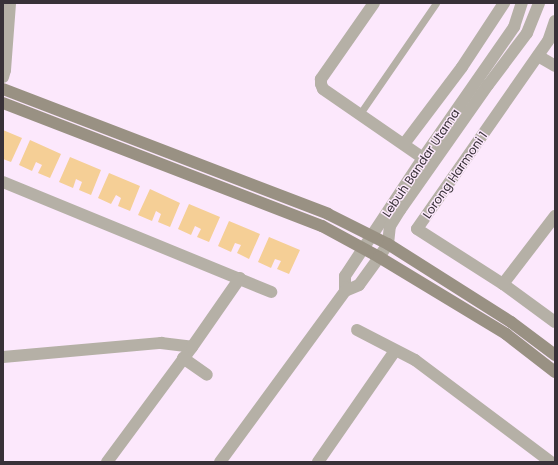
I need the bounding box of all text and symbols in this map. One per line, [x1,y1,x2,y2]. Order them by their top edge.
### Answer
street label: Lebuh Bandar Utama [379,106,463,220]
street label: Lorong Harmoni 1 [420,129,490,221]

